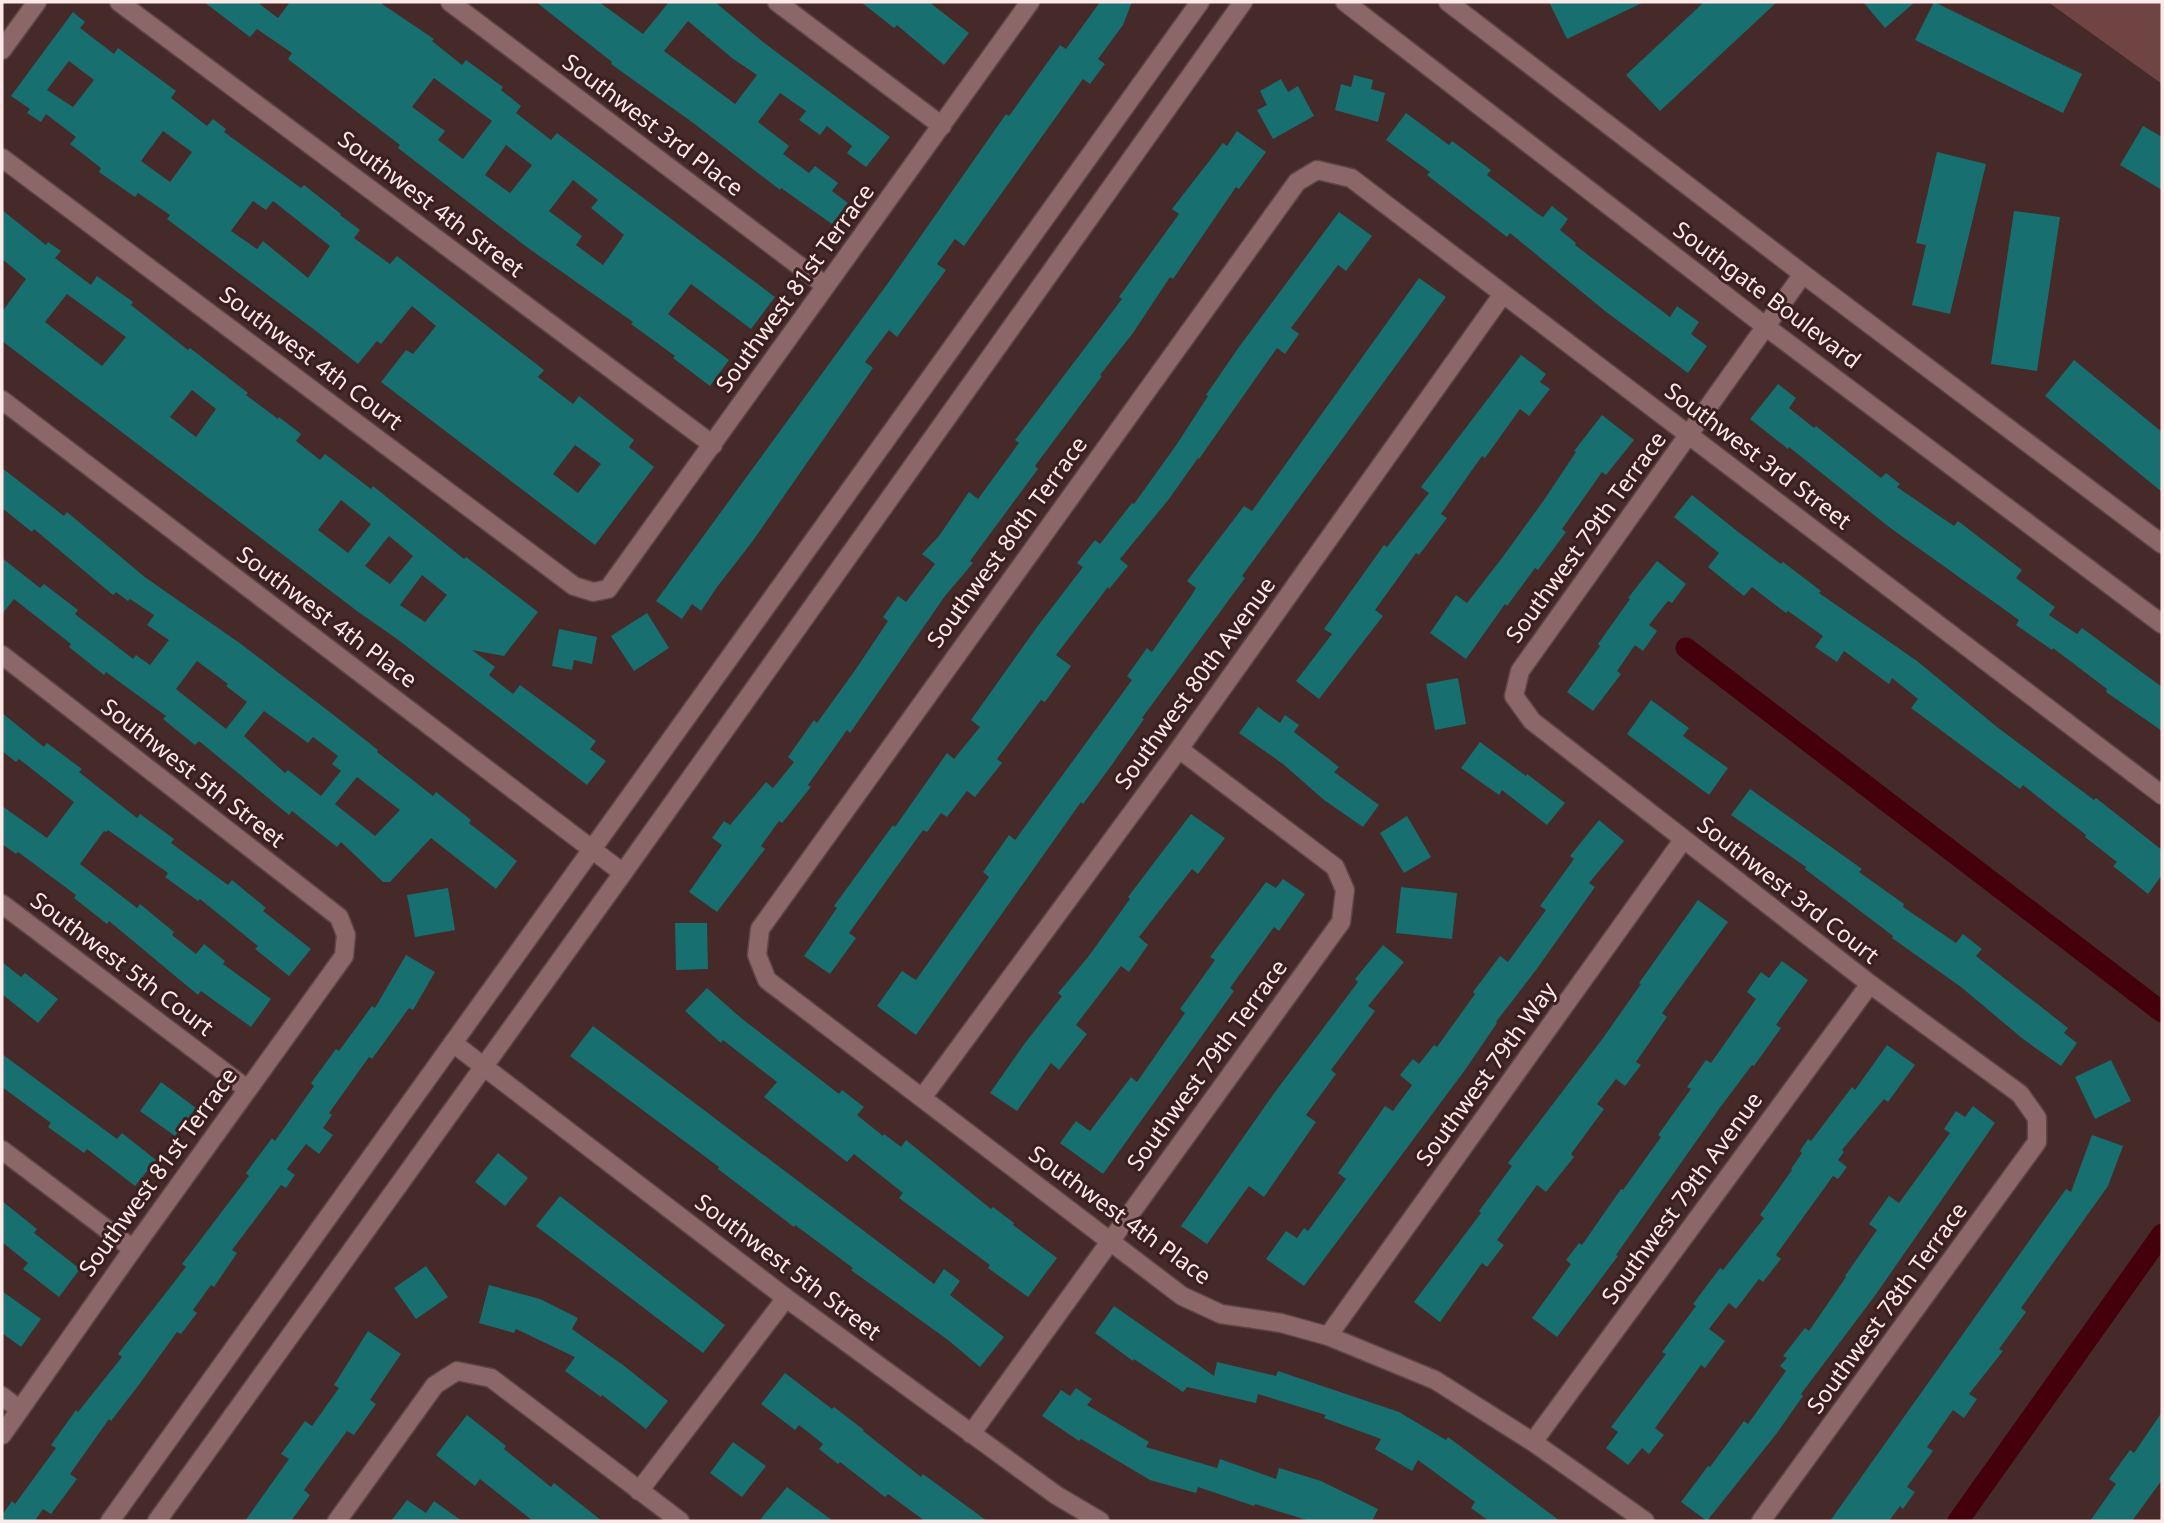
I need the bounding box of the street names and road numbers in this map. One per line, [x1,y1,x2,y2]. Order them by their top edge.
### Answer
street label: Southwest 3rd Place [557,46,751,203]
street label: Southwest 4th Street [332,123,531,284]
street label: Southwest 81st Terrace [708,177,881,398]
street label: Southgate Boulevard [1667,213,1868,375]
street label: Southwest 4th Court [213,278,410,437]
street label: Southwest 3rd Street [1659,374,1859,536]
street label: Southwest 79th Terrace [1498,424,1673,649]
street label: Southwest 80th Terrace [919,429,1094,654]
street label: Southwest 4th Place [231,538,424,695]
street label: Southwest 80th Avenue [1106,570,1282,795]
street label: Southwest 5th Street [95,690,292,854]
street label: Southwest 3rd Court [1691,808,1886,970]
street label: Southwest 5th Court [24,884,221,1043]
street label: Southwest 79th Terrace [1119,952,1294,1177]
street label: Southwest 79th Way [1408,975,1563,1172]
street label: Southwest 81st Terrace [71,1061,244,1282]
street label: Southwest 79th Avenue [1593,1085,1769,1310]
street label: Southwest 4th Place [1023,1137,1218,1291]
street label: Southwest 5th Street [689,1186,888,1347]
street label: Southwest 78th Terrace [1799,1195,1974,1420]

